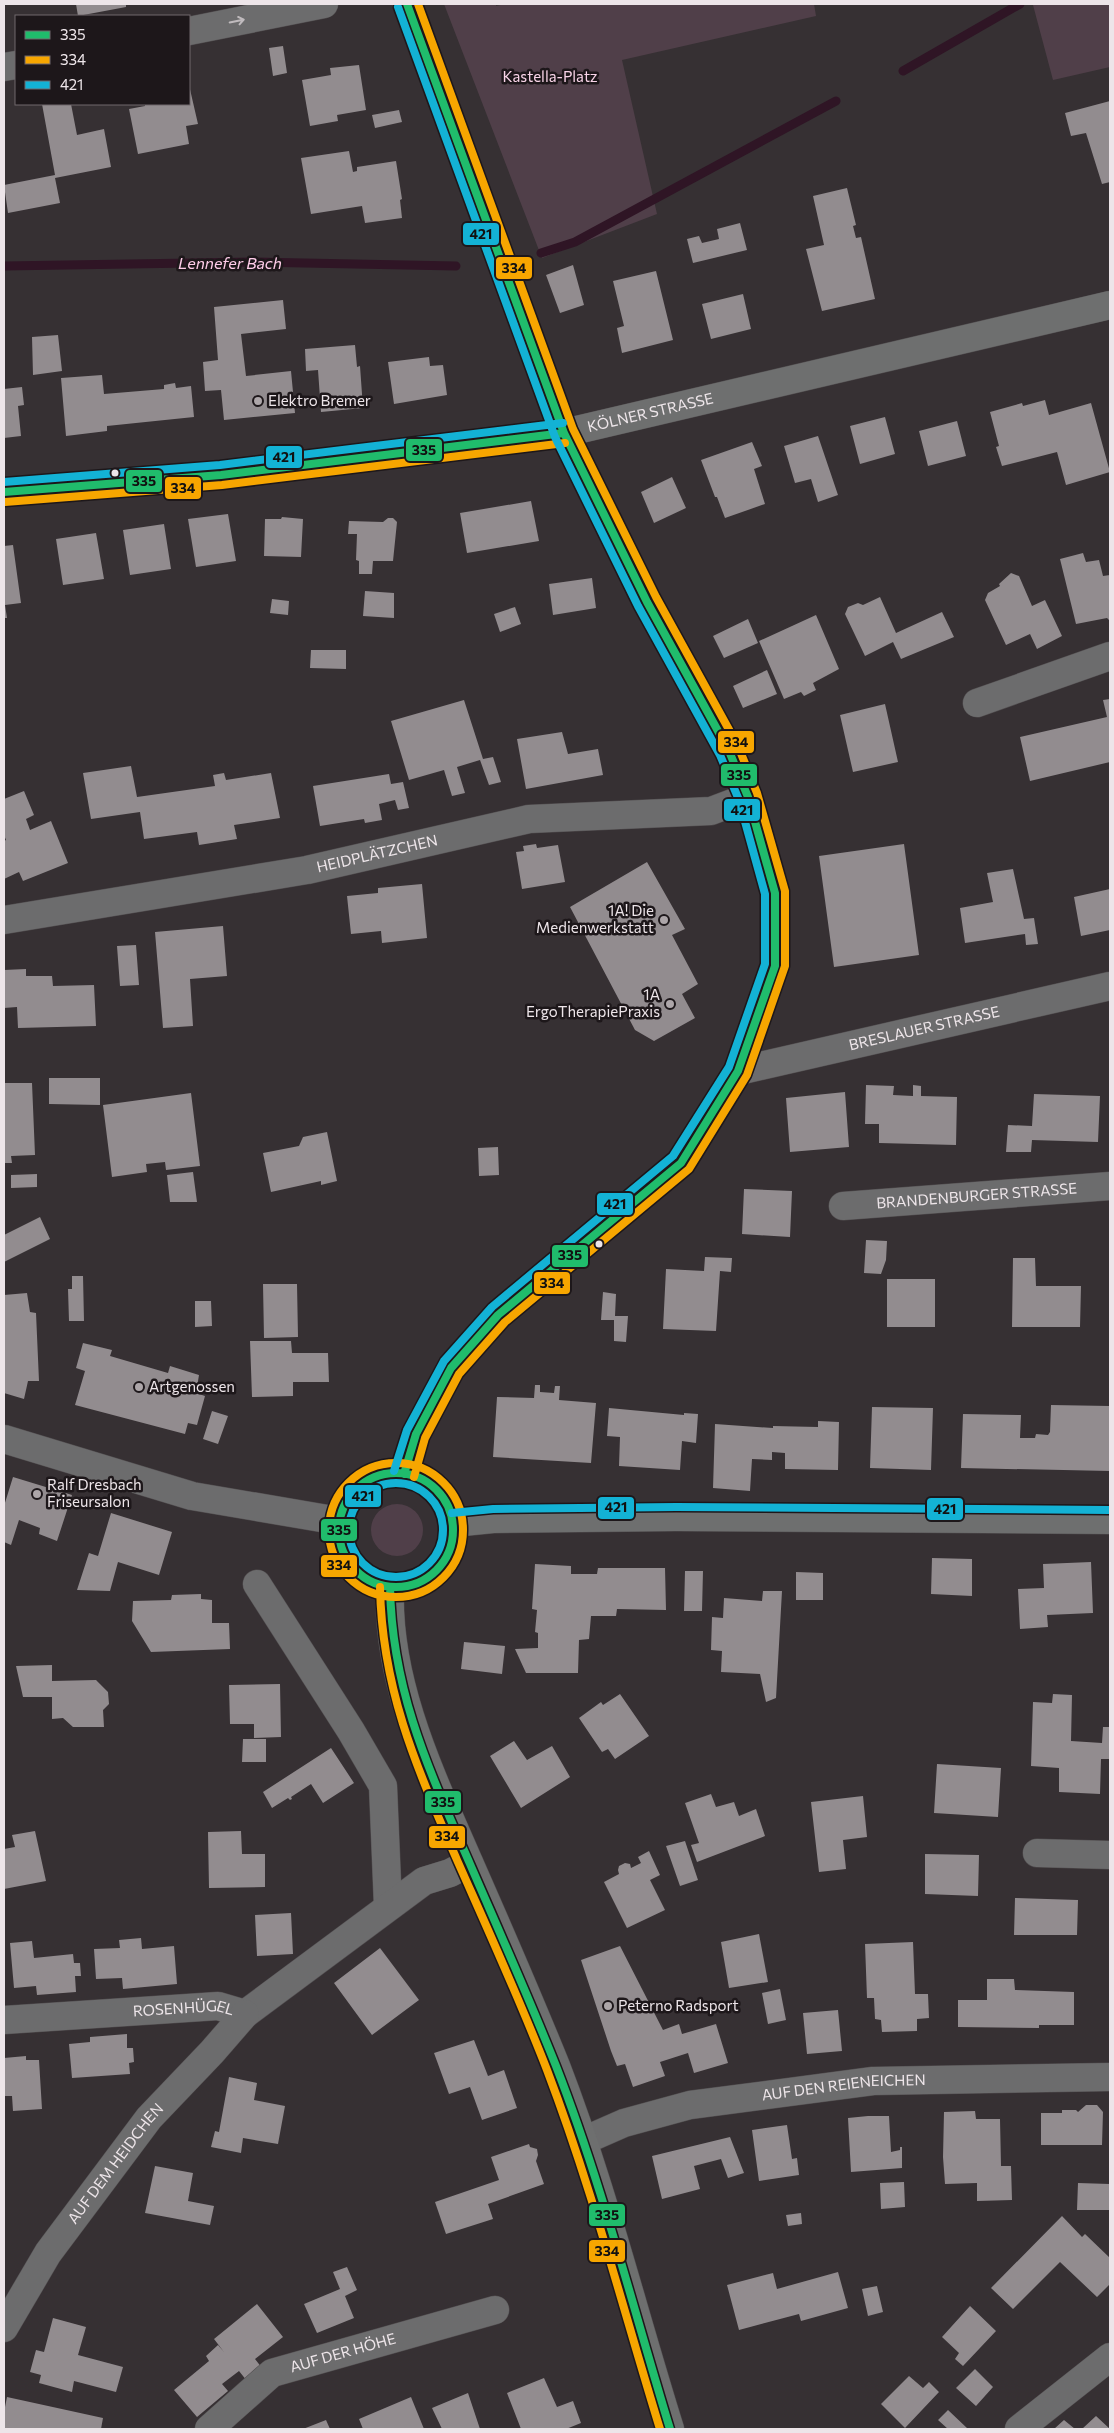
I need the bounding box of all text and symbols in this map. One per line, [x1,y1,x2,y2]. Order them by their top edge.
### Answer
legend [15,15,190,105]
one-way arrow [228,16,244,25]
text: 335 [60,25,86,43]
text: 334 [60,50,86,68]
park label: Kastella-Platz [502,67,598,85]
text: 421 [60,75,84,93]
line badge: 421 [462,222,500,246]
text: 421 [470,225,492,242]
water label: Lennefer Bach [178,253,282,272]
line badge: 334 [495,256,533,280]
text: 334 [502,259,527,276]
street label: KÖLNER STRASSE [585,388,715,435]
place label: Elektro Bremer [268,391,371,409]
marker: Elektro Bremer [252,395,264,407]
line badge: 335 [405,438,443,462]
text: 335 [412,441,436,458]
line badge: 421 [265,445,303,469]
text: 421 [273,448,295,465]
unlabelled marker [110,468,120,478]
line badge: 335 [125,469,163,493]
text: 335 [132,472,156,489]
line badge: 334 [164,476,202,500]
text: 334 [171,479,196,496]
line badge: 334 [717,730,755,754]
text: 334 [724,733,749,750]
line badge: 335 [720,763,758,787]
text: 335 [727,766,751,783]
line badge: 421 [723,798,761,822]
text: 421 [731,801,753,818]
street label: HEIDPLÄTZCHEN [315,830,439,876]
place label: 1A! Die Medienwerkstatt [536,901,654,936]
marker: 1A! Die Medienwerkstatt [658,914,670,926]
place label: 1A ErgoTherapiePraxis [526,985,660,1020]
marker: 1A ErgoTherapiePraxis [664,998,676,1010]
street label: BRESLAUER STRASSE [847,1002,1001,1053]
street label: BRANDENBURGER STRASSE [876,1178,1078,1211]
line badge: 421 [596,1192,634,1216]
text: 421 [604,1195,626,1212]
unlabelled marker [594,1239,604,1249]
line badge: 335 [551,1244,589,1268]
text: 335 [558,1246,582,1263]
line badge: 334 [533,1271,571,1295]
text: 334 [540,1274,565,1291]
place label: Artgenossen [149,1377,235,1395]
marker: Artgenossen [133,1381,145,1393]
place label: Ralf Dresbach Friseursalon [47,1475,142,1510]
line badge: 421 [344,1484,382,1508]
text: 421 [352,1487,374,1504]
marker: Ralf Dresbach Friseursalon [31,1488,43,1500]
line badge: 421 [597,1496,635,1520]
line badge: 421 [926,1497,964,1521]
text: 421 [605,1498,627,1515]
text: 421 [934,1500,956,1517]
line badge: 335 [320,1518,358,1542]
text: 335 [327,1521,351,1538]
line badge: 334 [320,1554,358,1578]
text: 334 [327,1556,352,1573]
line badge: 335 [424,1790,462,1814]
text: 335 [431,1793,455,1810]
line badge: 334 [428,1825,466,1849]
text: 334 [435,1827,460,1844]
street label: ROSENHÜGEL [132,1996,237,2020]
place label: Peterno Radsport [618,1996,739,2014]
marker: Peterno Radsport [602,2000,614,2012]
street label: AUF DEN REIENEICHEN [761,2070,926,2104]
street label: AUF DEM HEIDCHEN [63,2099,166,2227]
line badge: 335 [588,2203,626,2227]
text: 335 [595,2206,619,2223]
line badge: 334 [588,2239,626,2263]
text: 334 [595,2242,620,2259]
street label: AUF DER HÖHE [288,2329,398,2375]

